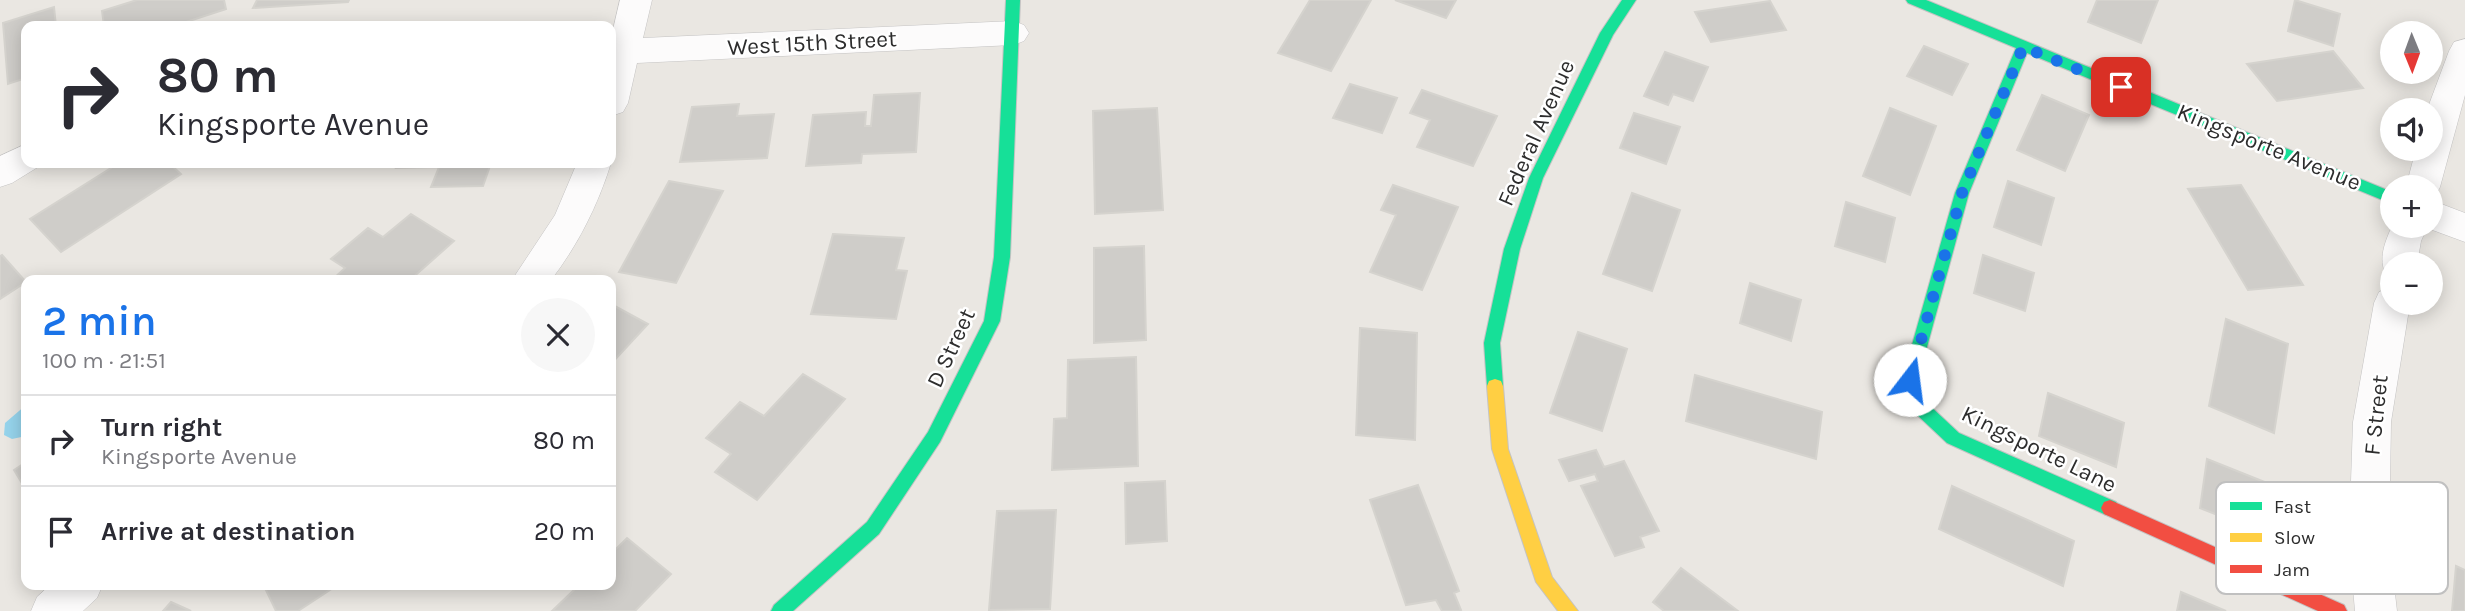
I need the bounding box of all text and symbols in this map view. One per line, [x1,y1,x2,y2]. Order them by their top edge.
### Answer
north arrow [2380,21,2443,84]
map controls [2380,21,2443,315]
street label: West 15th Street [727,25,898,61]
text: 80 m [157,47,279,104]
icon: right [42,49,133,140]
street label: Federal Avenue [1492,56,1580,210]
pin [2091,57,2151,117]
icon: arrive [2102,68,2140,106]
street label: Kingsporte Avenue [2173,98,2365,196]
button: sound [2380,98,2443,161]
text: Kingsporte Avenue [157,106,429,143]
button: + [2380,175,2443,238]
button: − [2380,252,2443,315]
text: 2 min [42,296,157,346]
button: close [521,298,595,372]
street label: D Street [921,304,981,392]
position arrow [1873,343,1947,417]
text: 100 m · 21:51 [42,347,166,374]
street label: F Street [2358,373,2394,457]
street label: Kingsporte Lane [1957,400,2121,498]
text: Turn right [101,412,222,443]
icon: right [42,422,80,460]
text: 80 m [533,425,595,456]
text: Kingsporte Avenue [101,443,297,470]
legend [2216,482,2448,594]
text: Fast [2274,496,2311,518]
icon: arrive [42,513,80,551]
text: Arrive at destination [101,516,355,547]
text: 20 m [534,516,595,547]
text: Slow [2274,527,2315,549]
text: Jam [2274,559,2310,581]

